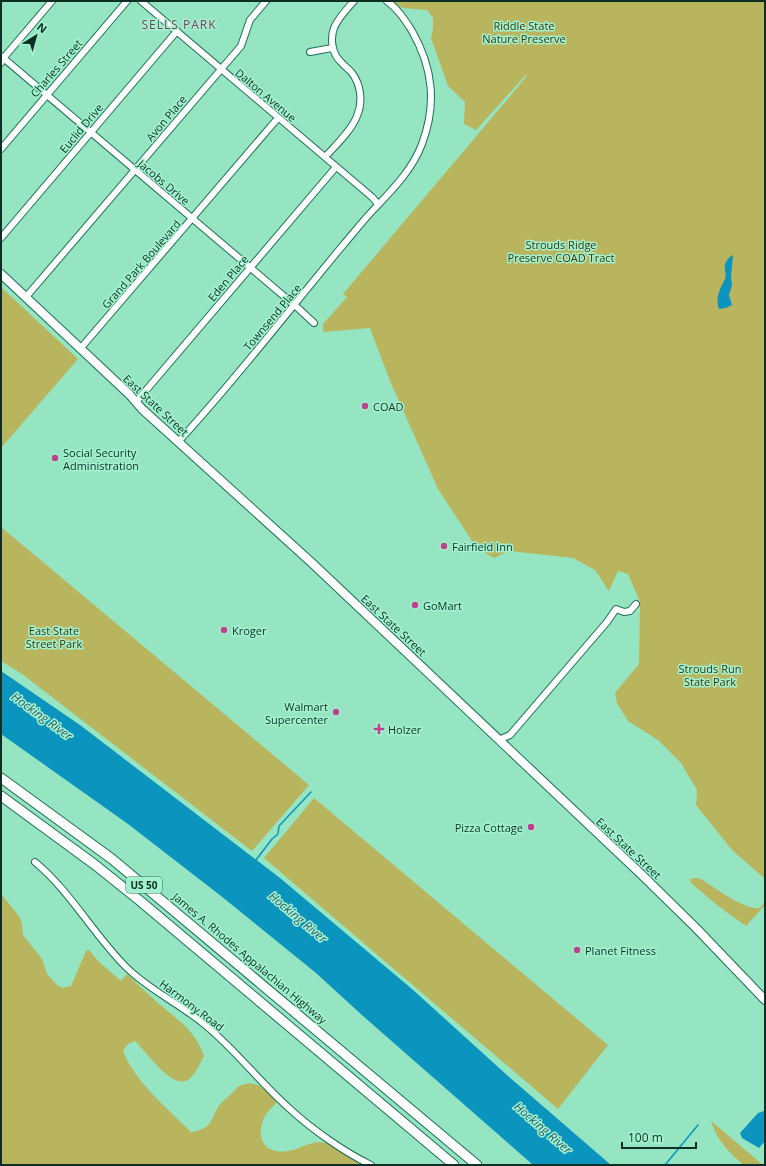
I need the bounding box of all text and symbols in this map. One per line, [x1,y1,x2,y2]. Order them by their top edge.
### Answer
north arrow [16,16,56,56]
district label: SELLS PARK [141,16,217,33]
park label: Riddle State Nature Preserve [482,18,566,46]
text: N [34,19,50,36]
street label: Charles Street [27,36,85,100]
street label: Dalton Avenue [232,65,300,125]
street label: Avon Place [142,92,190,144]
street label: Euclid Drive [56,100,106,156]
street label: Jacobs Drive [134,155,193,208]
street label: Grand Park Boulevard [98,216,184,312]
park label: Strouds Ridge Preserve COAD Tract [508,237,615,265]
street label: Eden Place [204,252,252,304]
street label: Townsend Place [240,281,304,353]
street label: East State Street [120,371,192,439]
place label: COAD [373,399,403,414]
marker: COAD [360,401,370,411]
place label: Social Security Administration [63,445,139,473]
marker: Social Security Administration [50,453,60,463]
place label: Fairfield Inn [452,539,513,554]
marker: Fairfield Inn [439,541,449,551]
street label: East State Street [358,591,430,659]
place label: GoMart [423,598,462,613]
marker: GoMart [410,600,420,610]
park label: East State Street Park [26,623,83,651]
place label: Kroger [232,623,267,638]
marker: Kroger [219,625,229,635]
park label: Strouds Run State Park [679,661,741,689]
water label: Hocking River [8,688,77,745]
place label: Walmart Supercenter [265,699,329,727]
marker: Walmart Supercenter [331,707,341,717]
place label: Holzer [388,722,422,737]
marker: Holzer [373,723,385,735]
street label: East State Street [593,814,665,882]
place label: Pizza Cottage [455,820,523,835]
marker: Pizza Cottage [526,822,536,832]
road number: US 50 [126,877,162,893]
water label: Hocking River [265,887,332,947]
street label: James A. Rhodes Appalachian Highway [169,888,331,1027]
place label: Planet Fitness [585,943,656,958]
marker: Planet Fitness [572,945,582,955]
street label: Harmony Road [157,976,227,1034]
water label: Hocking River [510,1098,577,1159]
scale bar [622,1124,696,1150]
text: 100 m [628,1129,663,1146]

